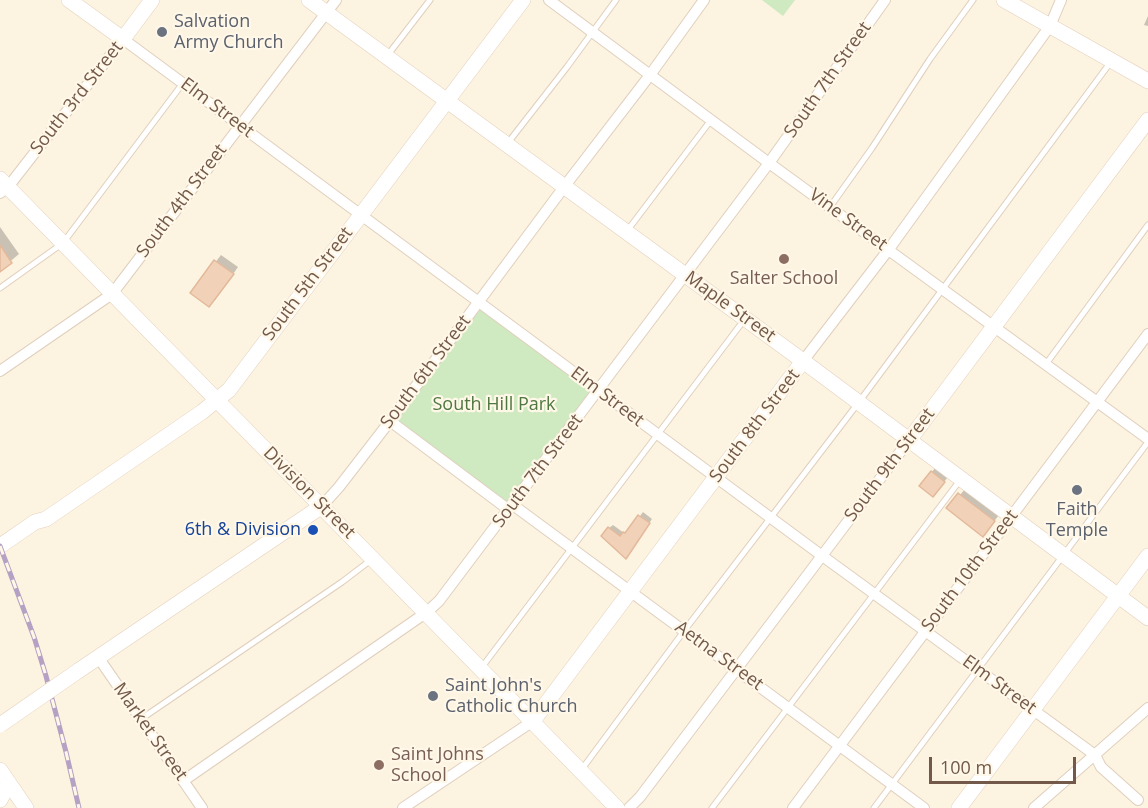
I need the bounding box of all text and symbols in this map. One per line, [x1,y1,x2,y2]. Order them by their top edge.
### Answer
place label: Salvation Army Church [174,11,284,54]
street label: South 7th Street [780,18,876,142]
marker: Salvation Army Church [155,25,169,39]
street label: South 3rd Street [26,37,128,159]
street label: Elm Street [176,73,258,143]
street label: South 4th Street [132,140,232,262]
street label: Vine Street [805,184,891,256]
street label: South 5th Street [258,223,358,345]
marker: Salter School [777,252,791,266]
street label: Maple Street [680,267,780,347]
place label: Salter School [730,268,838,290]
street label: South 6th Street [376,311,476,433]
street label: Elm Street [566,362,648,432]
street label: South 8th Street [705,365,805,487]
park label: South Hill Park [432,394,556,416]
street label: South 9th Street [840,404,940,526]
street label: South 7th Street [488,410,588,532]
street label: Division Street [259,443,359,543]
marker: Faith Temple [1070,483,1084,497]
place label: Faith Temple [1046,499,1108,542]
street label: South 10th Street [917,506,1023,636]
place label: 6th & Division [185,519,301,541]
marker: 6th & Division [306,523,320,537]
street label: Aetna Street [671,617,767,695]
street label: Elm Street [958,651,1040,719]
place label: Saint John's Catholic Church [445,675,577,718]
street label: Market Street [108,679,192,785]
marker: Saint John's Catholic Church [426,689,440,703]
place label: Saint Johns School [391,744,484,786]
scale bar [932,745,1079,783]
text: 100 m [940,755,992,779]
marker: Saint Johns School [372,758,386,772]

